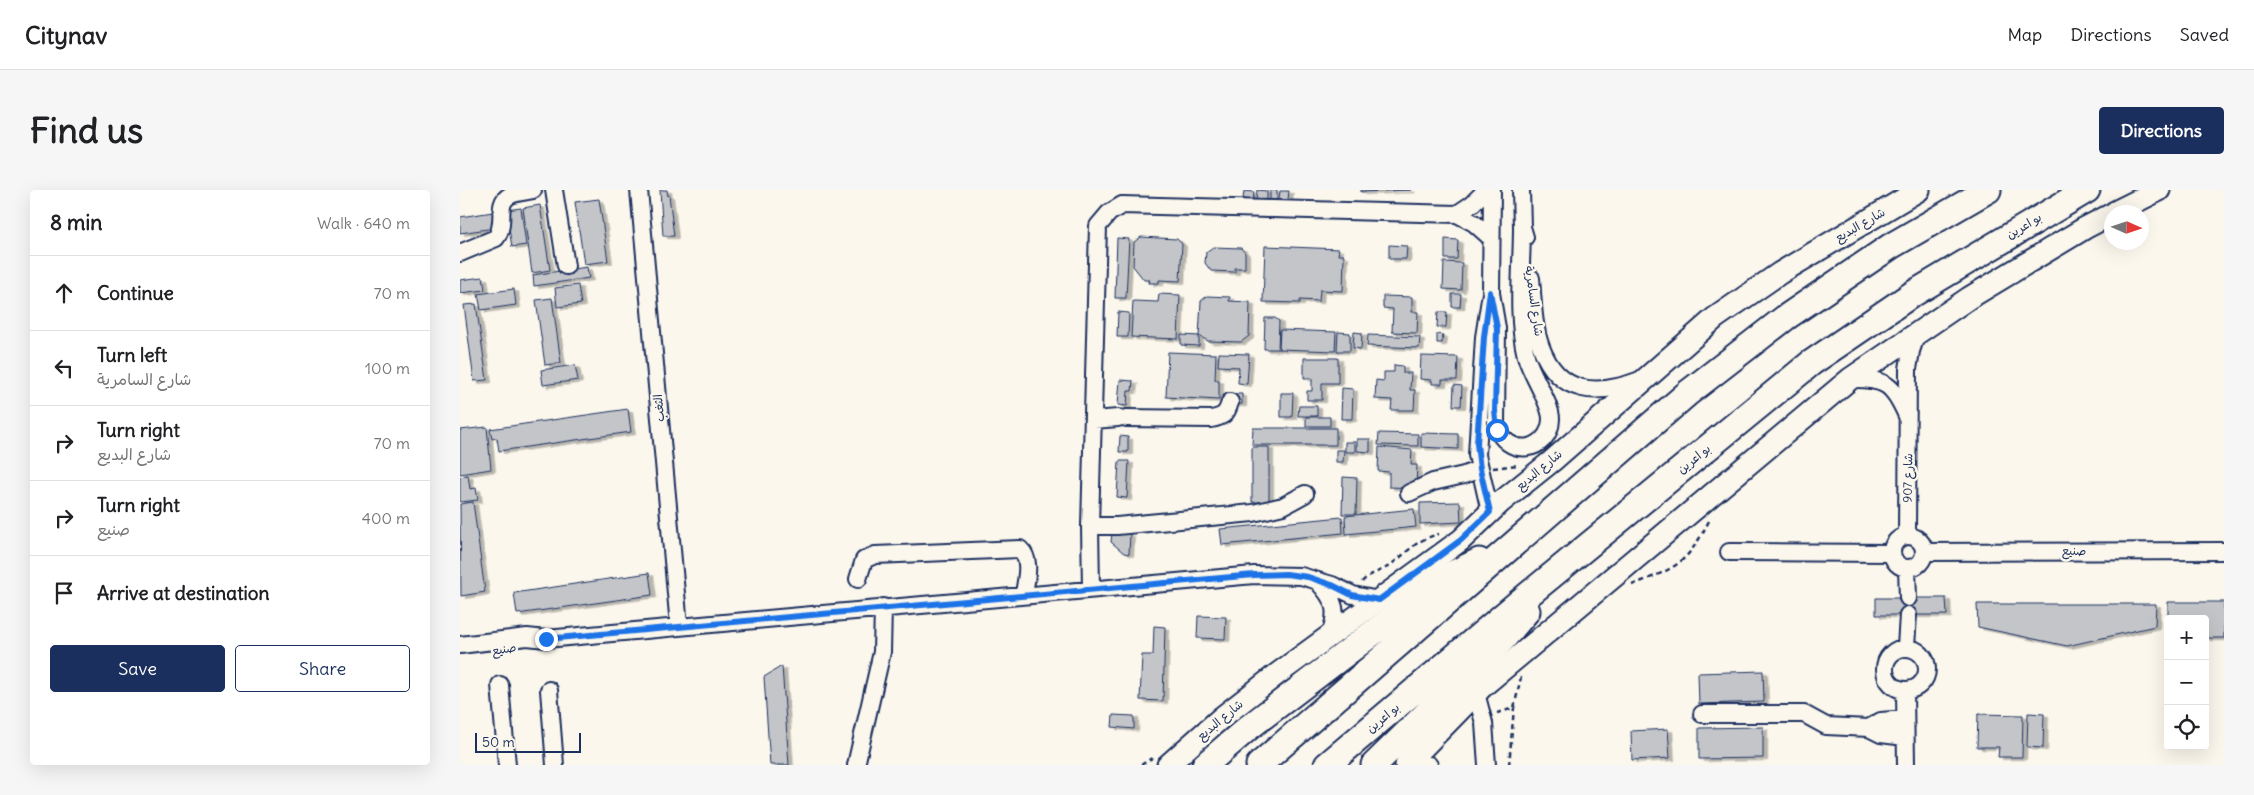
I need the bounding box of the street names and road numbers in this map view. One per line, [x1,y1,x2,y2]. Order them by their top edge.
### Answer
street label: شارع البديع [1832,204,1889,247]
street label: بو اعرين [2003,209,2045,243]
street label: شارع السامرية [1520,265,1547,337]
street label: الثغب [650,394,668,422]
street label: بو اعرين [1674,441,1714,477]
street label: شارع البديع [1513,446,1566,495]
street label: شارع 907 [1900,453,1917,503]
street label: صنيع [2062,543,2086,560]
street label: صنيع [491,639,518,660]
street label: شارع البديع [1194,696,1247,745]
street label: بو اعرين [1363,699,1403,737]

